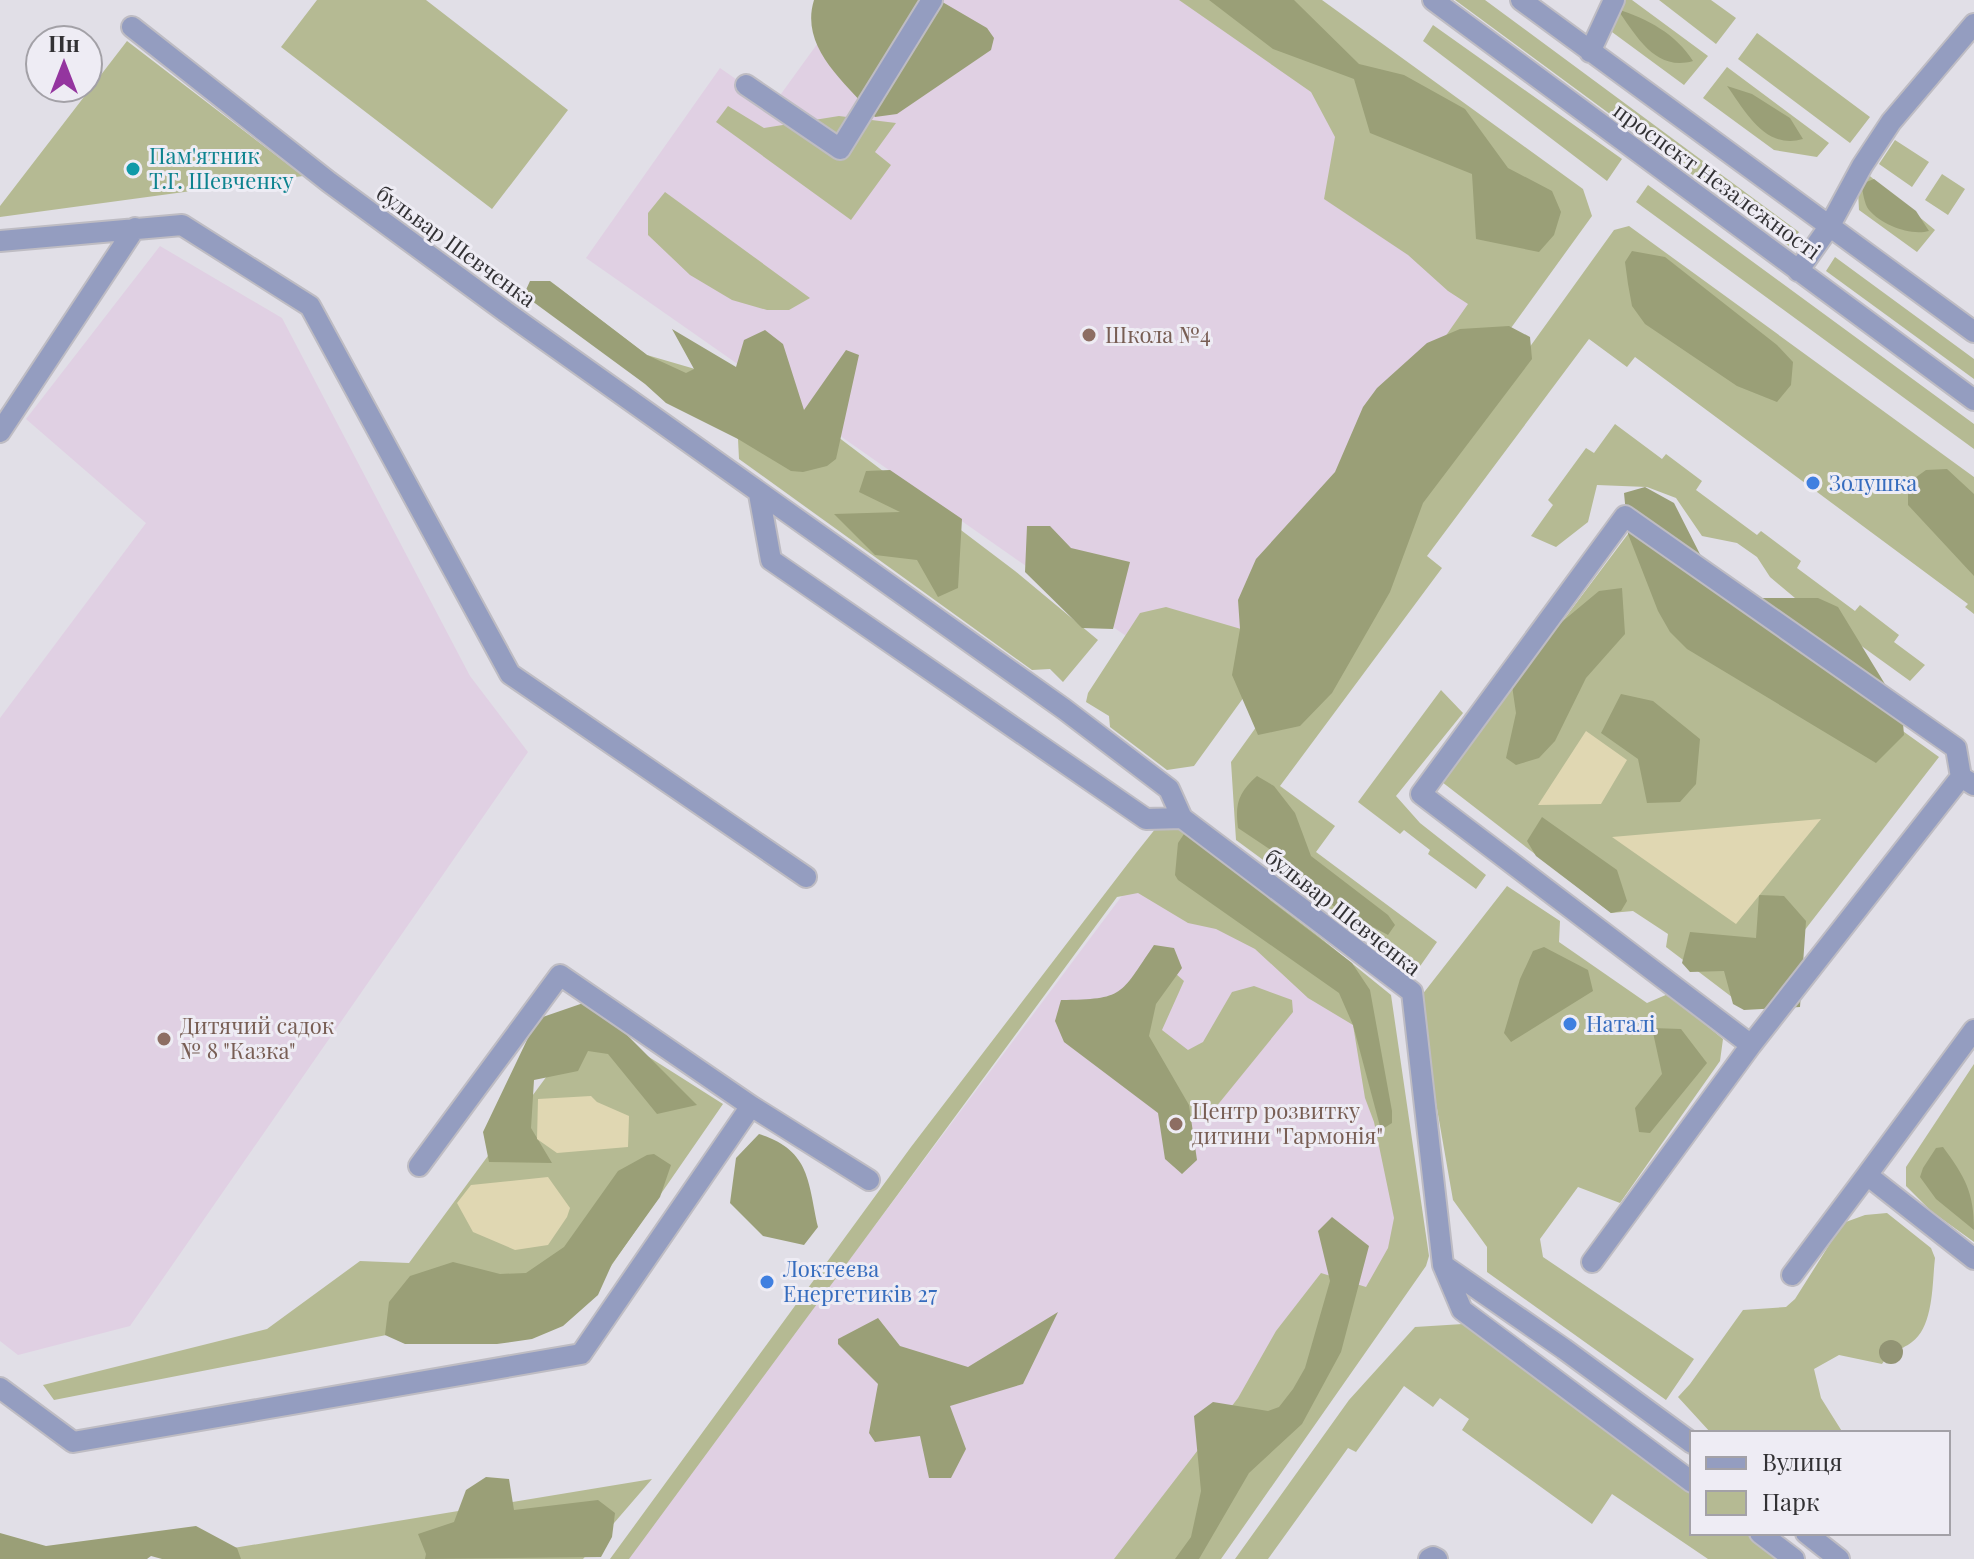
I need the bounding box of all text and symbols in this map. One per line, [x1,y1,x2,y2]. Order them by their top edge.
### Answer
north arrow [24,24,104,104]
text: Пн [48,28,80,58]
street label: проспект Незалежності [1608,95,1827,266]
place label: Пам'ятник Т.Г. Шевченку [149,140,294,195]
marker: Пам'ятник Т.Г. Шевченку [124,160,142,178]
street label: бульвар Шевченка [371,177,543,313]
place label: Школа №4 [1105,319,1211,349]
marker: Школа №4 [1080,326,1098,344]
place label: Золушка [1829,467,1917,497]
marker: Золушка [1804,474,1822,492]
street label: бульвар Шевченка [1259,841,1428,982]
place label: Наталі [1586,1008,1655,1038]
place label: Дитячий садок № 8 "Казка" [180,1010,335,1065]
marker: Наталі [1561,1015,1579,1033]
marker: Дитячий садок № 8 "Казка" [155,1030,173,1048]
place label: Центр розвитку дитини "Гармонія" [1192,1095,1383,1150]
marker: Центр розвитку дитини "Гармонія" [1167,1115,1185,1133]
place label: Локтєєва Енергетиків 27 [782,1253,937,1308]
marker: Локтєєва Енергетиків 27 [758,1273,776,1291]
legend [1690,1431,1950,1535]
text: Вулиця [1762,1445,1842,1477]
text: Парк [1762,1485,1820,1517]

